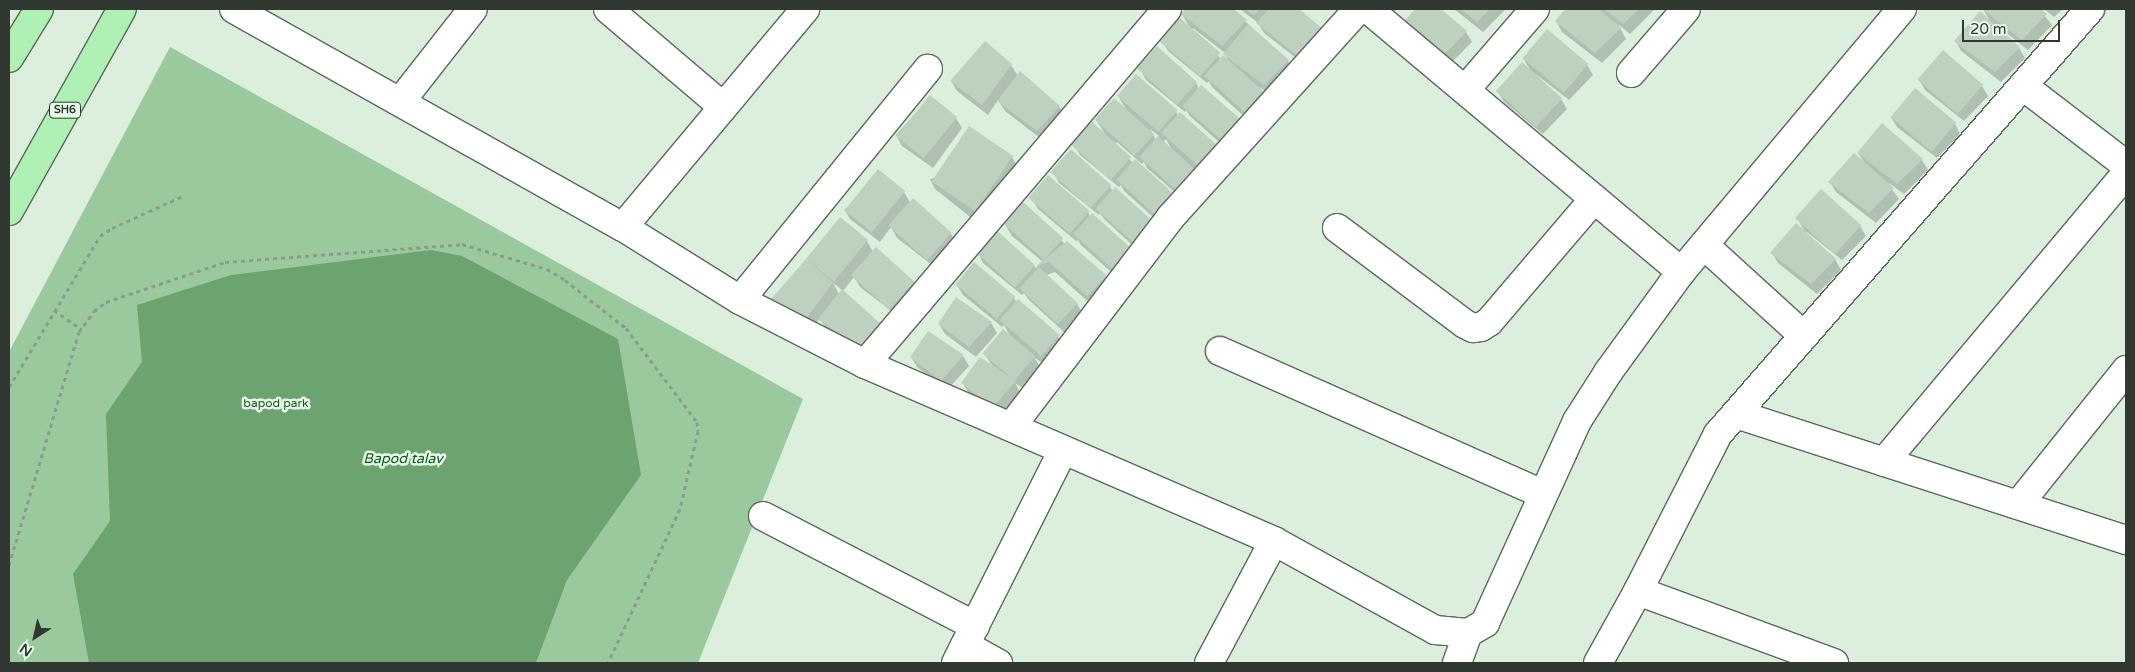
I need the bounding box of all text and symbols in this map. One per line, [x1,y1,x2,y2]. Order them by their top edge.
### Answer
scale bar [1965,10,2062,42]
text: 20 m [1970,20,2007,38]
road number: SH6 [49,102,81,118]
park label: bapod park [243,397,309,411]
water label: Bapod talav [363,451,443,467]
north arrow [10,612,60,662]
text: N [17,640,36,660]

